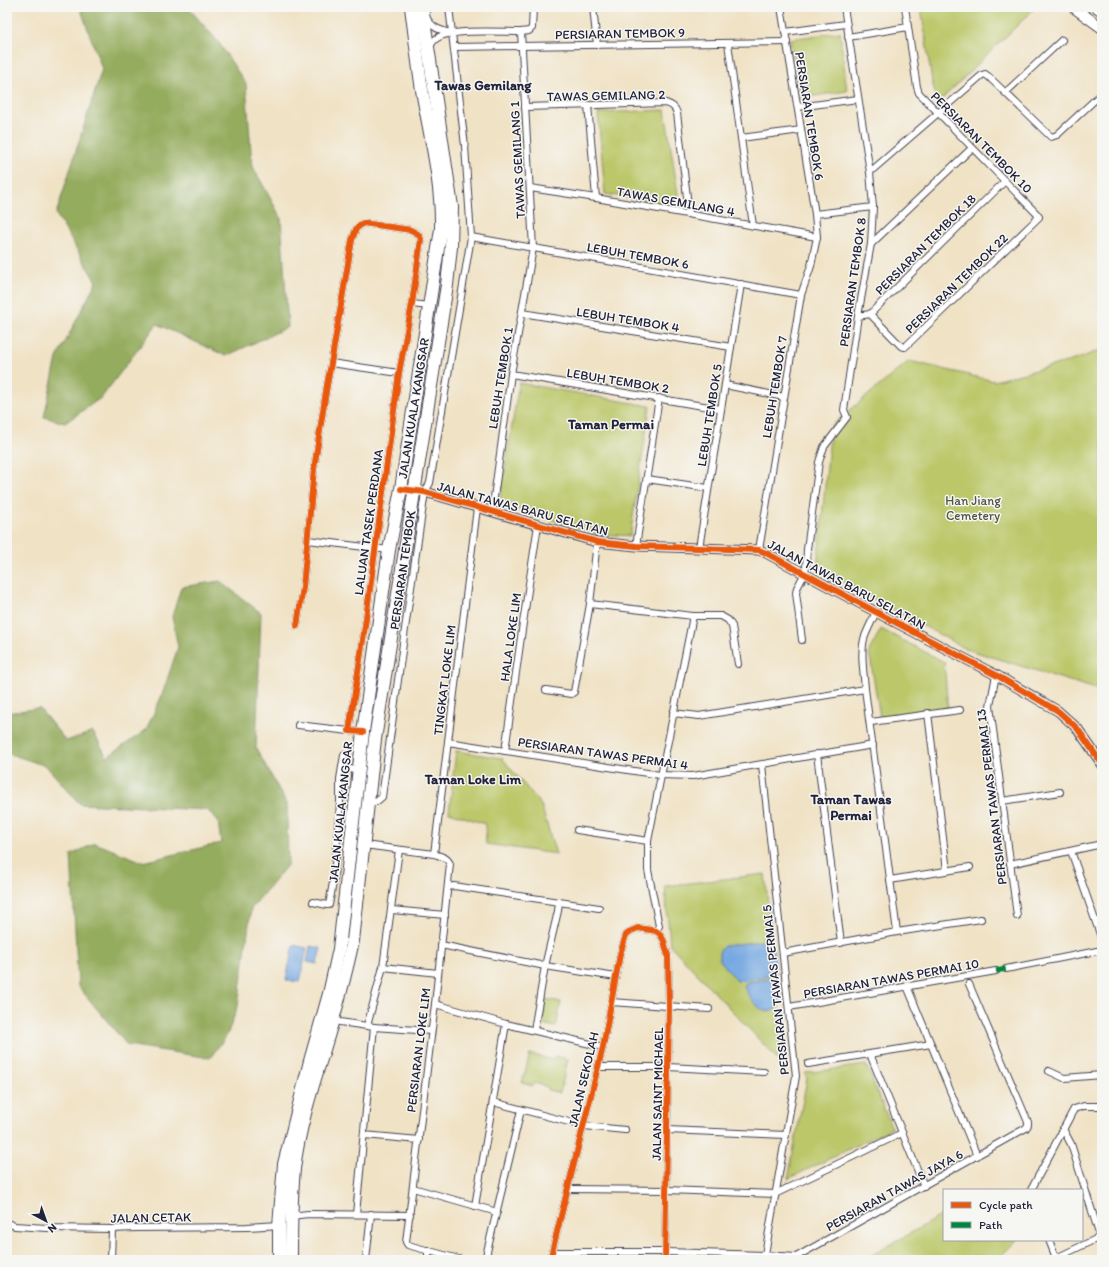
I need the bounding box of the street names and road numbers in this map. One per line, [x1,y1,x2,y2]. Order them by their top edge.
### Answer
street label: PERSIARAN TEMBOK 9 [555,25,685,42]
street label: PERSIARAN TEMBOK 6 [792,51,827,182]
street label: TAWAS GEMILANG 2 [547,87,666,104]
street label: PERSIARAN TEMBOK 10 [928,89,1035,196]
street label: TAWAS GEMILANG 1 [507,101,528,219]
street label: TAWAS GEMILANG 4 [616,184,736,219]
street label: PERSIARAN TEMBOK 18 [872,191,979,298]
street label: PERSIARAN TEMBOK 8 [836,217,869,348]
street label: PERSIARAN TEMBOK 22 [902,230,1011,336]
street label: LEBUH TEMBOK 6 [586,239,690,272]
street label: LEBUH TEMBOK 4 [575,304,681,335]
street label: LEBUH TEMBOK 1 [485,326,516,430]
street label: LEBUH TEMBOK 7 [759,334,790,439]
street label: JALAN KUALA KANGSAR [395,337,432,479]
street label: LEBUH TEMBOK 5 [694,363,725,467]
street label: LEBUH TEMBOK 2 [566,365,670,396]
street label: LALUAN TASEK PERDANA [351,447,386,596]
street label: JALAN TAWAS BARU SELATAN [436,478,610,539]
street label: PERSIARAN TEMBOK [387,509,418,631]
street label: JALAN TAWAS BARU SELATAN [765,536,928,632]
street label: HALA LOKE LIM [497,592,524,682]
street label: TINGKAT LOKE LIM [430,624,459,736]
street label: PERSIARAN TAWAS PERMAI 13 [973,708,1010,886]
street label: PERSIARAN TAWAS PERMAI 4 [517,734,689,773]
street label: JALAN KUALA KANGSAR [326,741,355,883]
street label: PERSIARAN TAWAS PERMAI 5 [759,904,792,1076]
street label: PERSIARAN TAWAS PERMAI 10 [802,956,980,1001]
street label: PERSIARAN LOKE LIM [403,987,434,1113]
street label: JALAN SAINT MICHAEL [649,1027,666,1161]
street label: JALAN SEKOLAH [565,1030,602,1128]
street label: PERSIARAN TAWAS JAYA 6 [823,1146,965,1234]
street label: JALAN CETAK [111,1209,192,1226]

